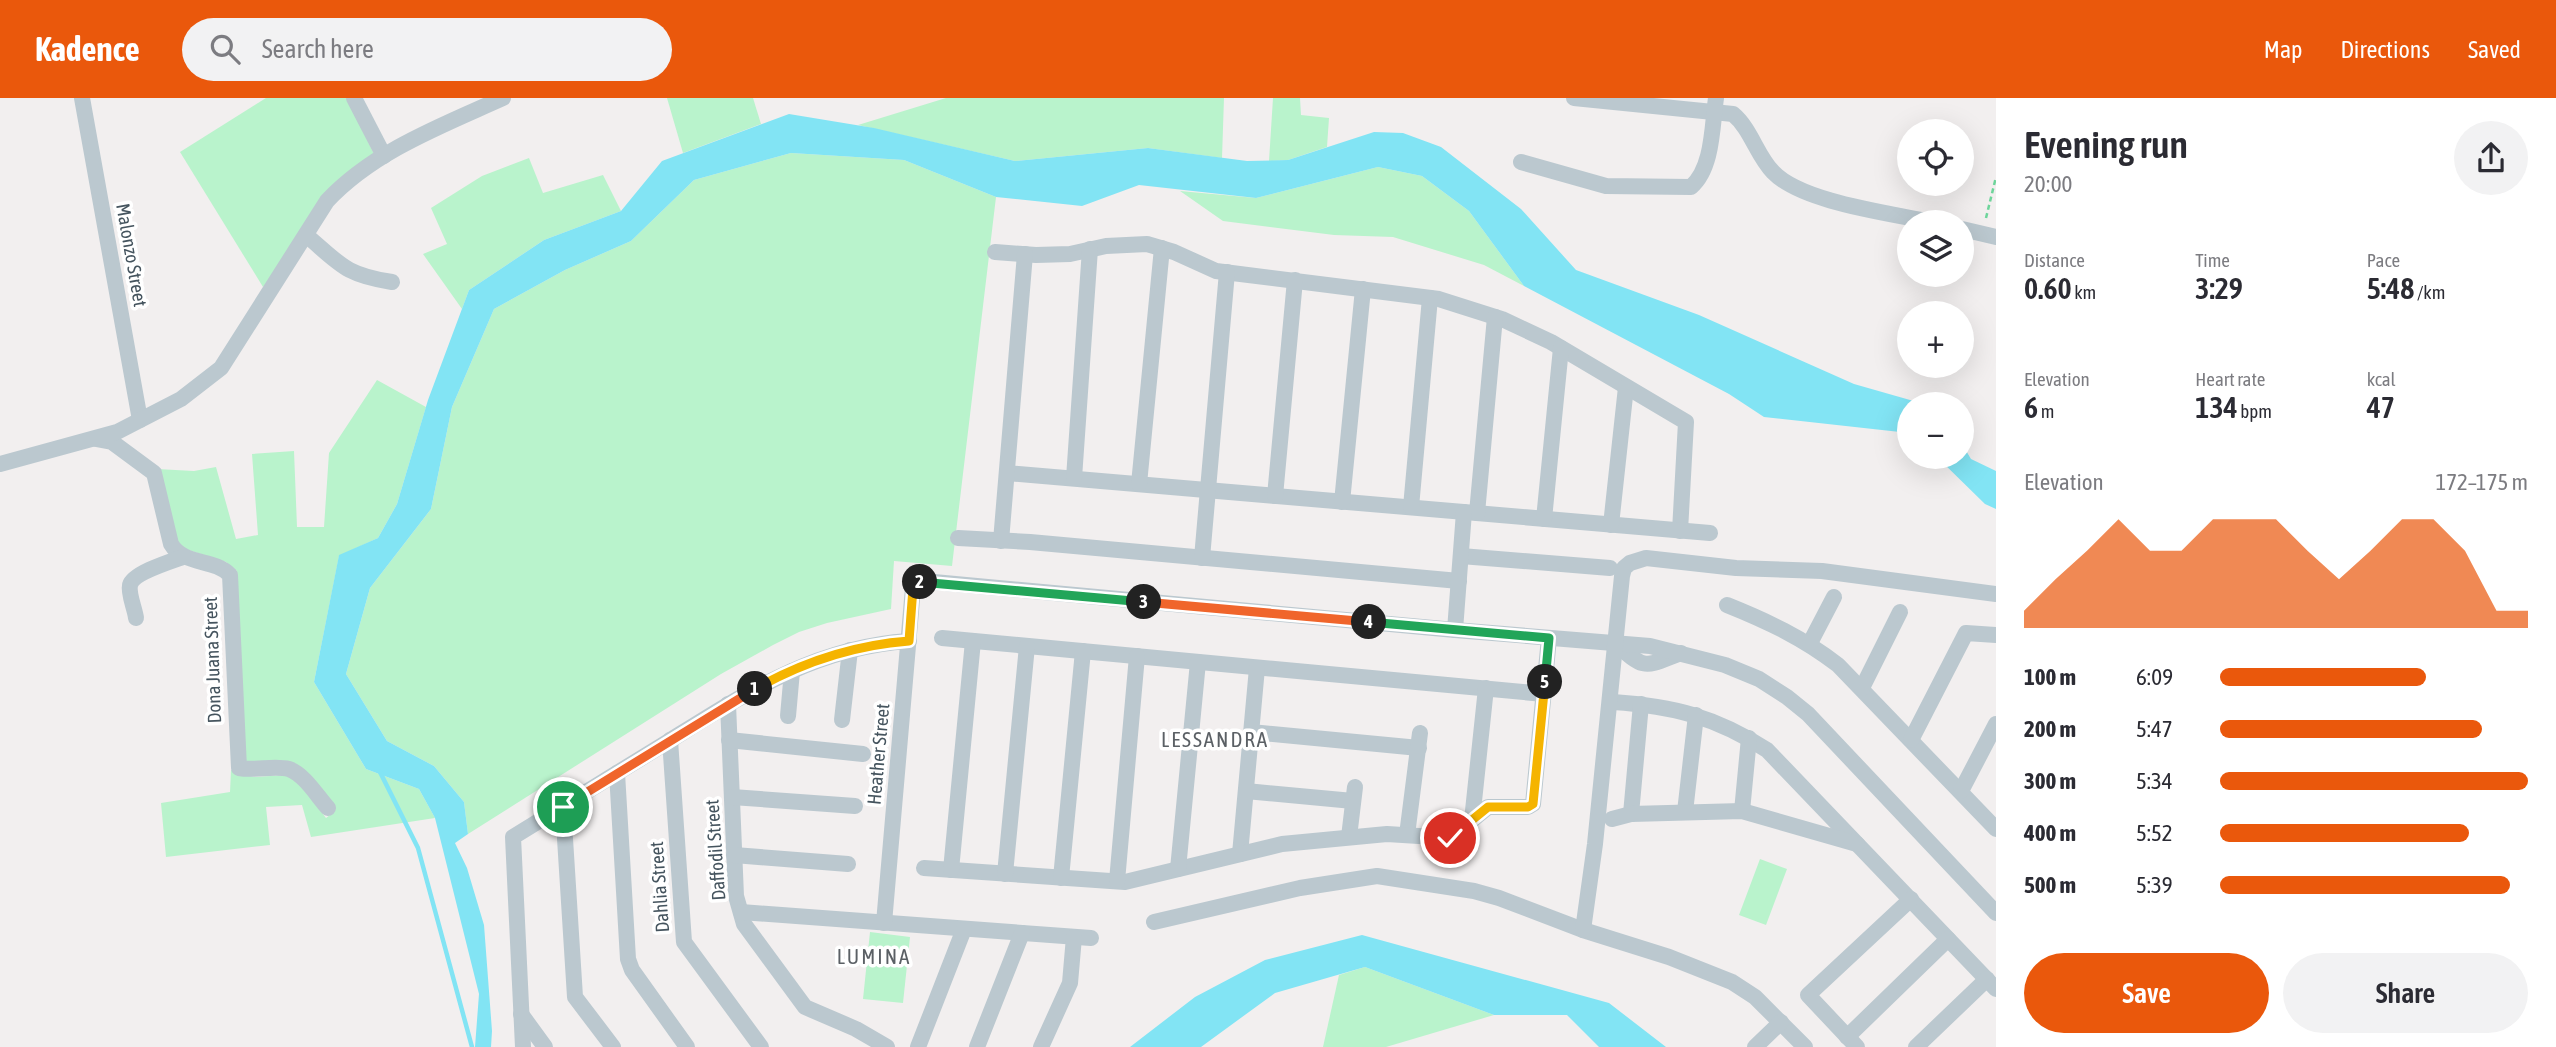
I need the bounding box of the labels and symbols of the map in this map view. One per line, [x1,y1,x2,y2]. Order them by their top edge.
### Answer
street label: Malonzo Street [112,202,152,308]
pin: 2 [902,564,937,600]
pin: 3 [1126,584,1162,620]
street label: Dona Juana Street [199,596,225,724]
pin: 4 [1352,604,1386,640]
pin: 5 [1528,664,1562,700]
pin: 1 [738,672,772,706]
street label: Heather Street [863,702,893,806]
district label: LESSANDRA [1161,727,1269,751]
pin [533,777,593,837]
street label: Daffodil Street [700,799,730,901]
pin [1420,808,1480,868]
street label: Dahlia Street [645,841,673,933]
district label: LUMINA [837,944,911,968]

